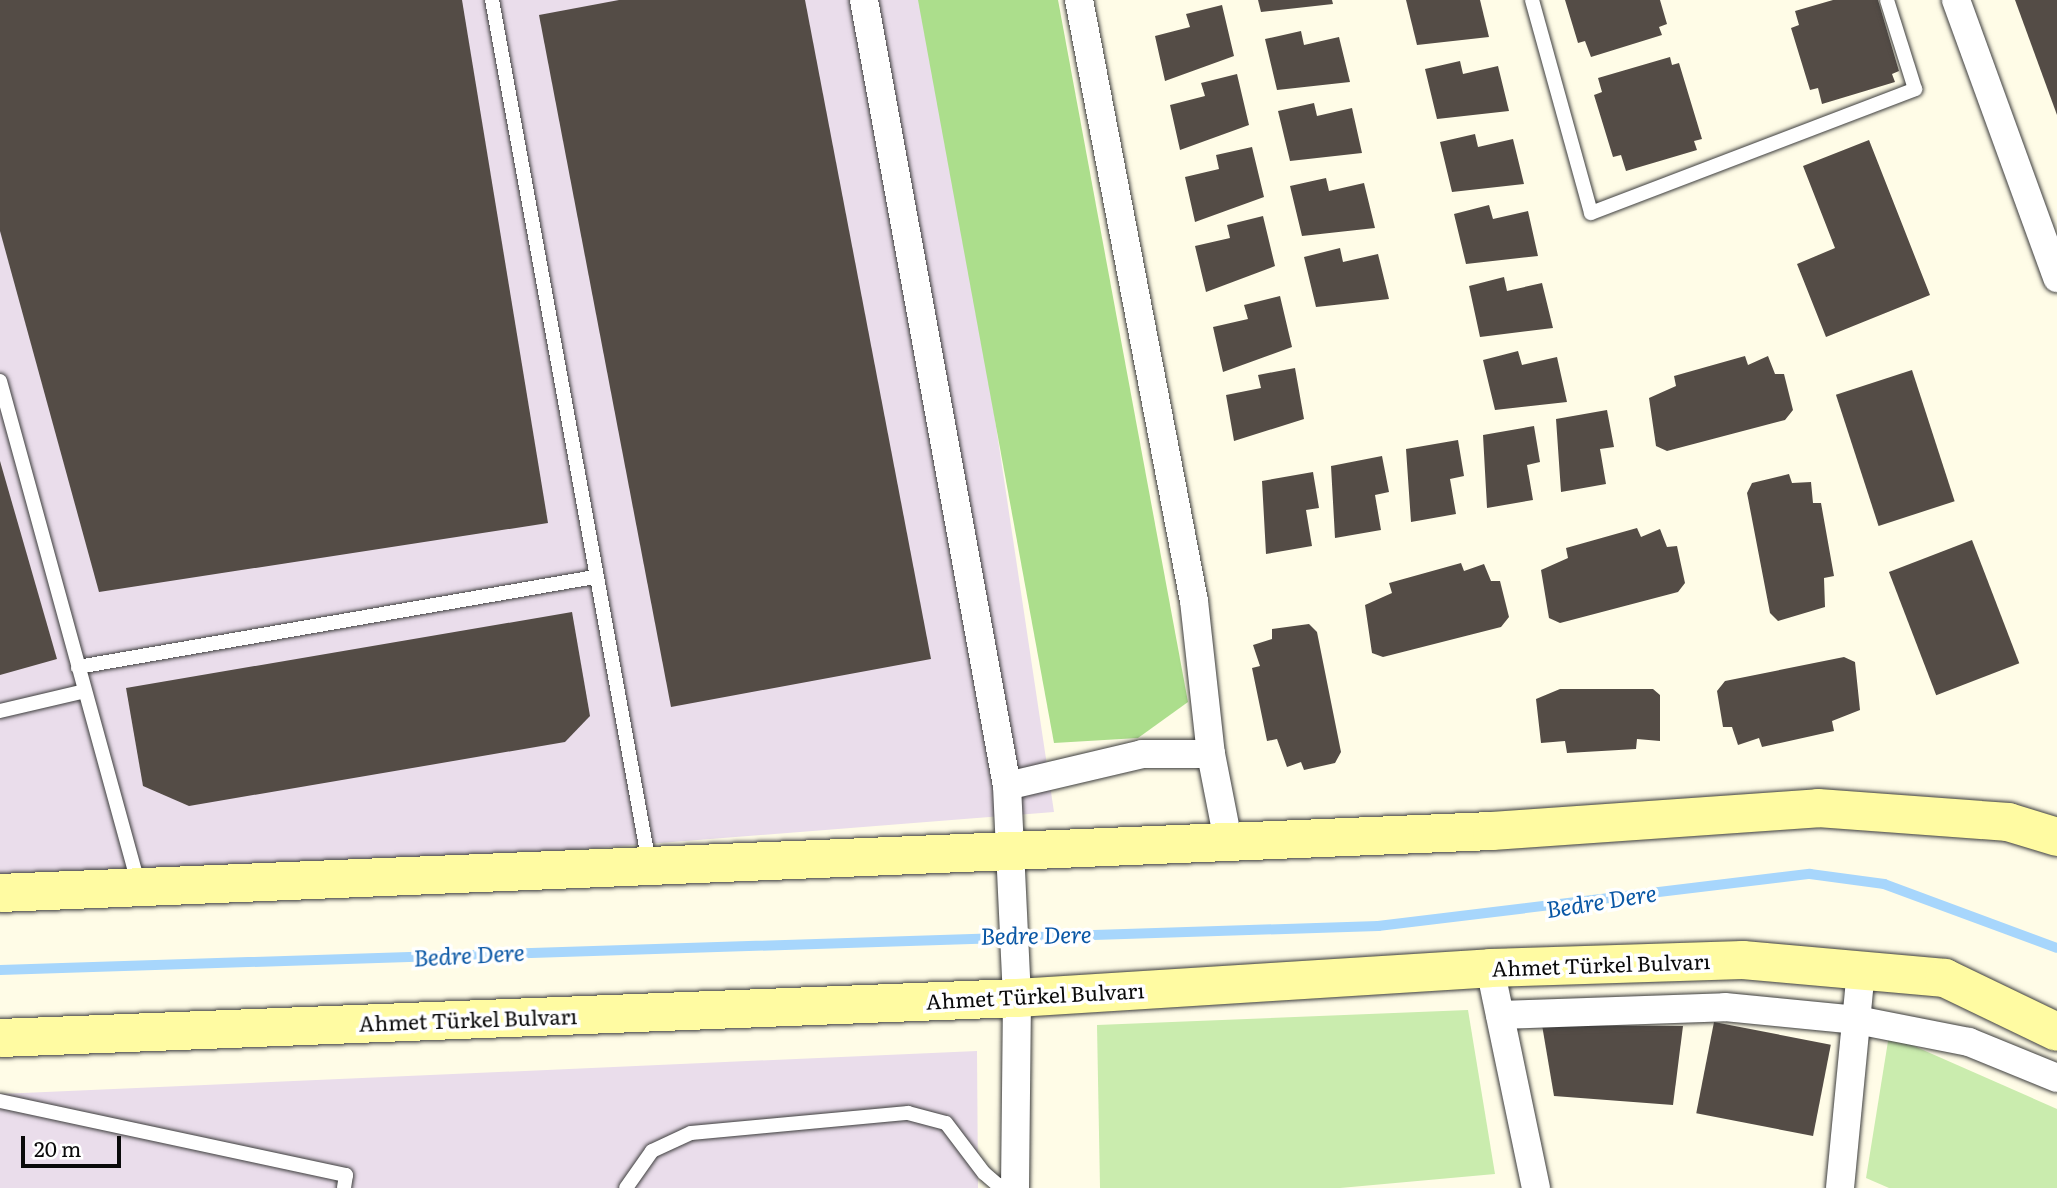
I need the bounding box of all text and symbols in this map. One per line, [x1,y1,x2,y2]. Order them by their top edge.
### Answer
water label: Bedre Dere [1544,878,1658,922]
water label: Bedre Dere [980,919,1092,949]
water label: Bedre Dere [413,937,525,971]
street label: Ahmet Türkel Bulvarı [1491,948,1711,980]
street label: Ahmet Türkel Bulvarı [925,977,1145,1013]
street label: Ahmet Türkel Bulvarı [358,1003,578,1035]
scale bar [24,1122,124,1166]
text: 20 m [34,1132,81,1163]

